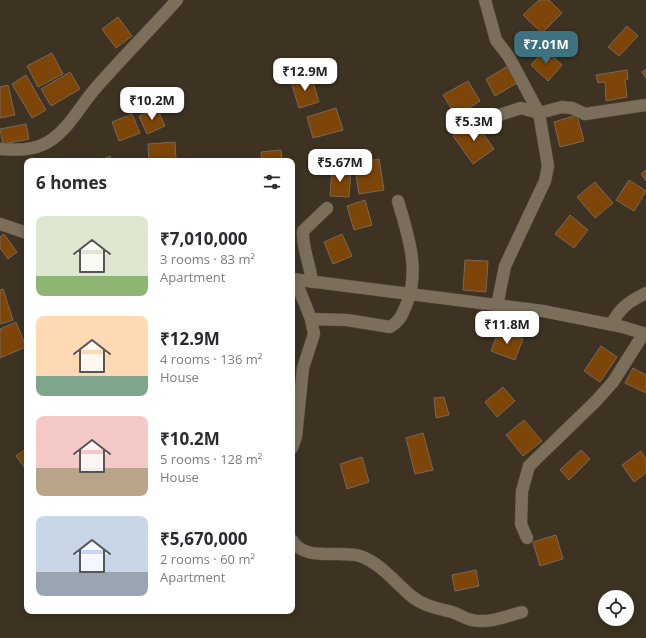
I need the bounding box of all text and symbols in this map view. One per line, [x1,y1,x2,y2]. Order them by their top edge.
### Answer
pin: ₹7.01M [513,31,579,65]
text: ₹7.01M [523,35,569,53]
pin: ₹12.9M [272,58,338,92]
text: ₹12.9M [282,62,328,80]
pin: ₹10.2M [119,87,185,121]
text: ₹10.2M [129,91,175,109]
pin: ₹5.3M [446,108,502,142]
text: ₹5.3M [455,112,493,130]
pin: ₹5.67M [307,149,373,183]
text: ₹5.67M [317,153,363,171]
text: 6 homes [36,171,107,194]
icon: filters [261,171,283,193]
text: ₹7,010,000 [160,227,247,250]
icon: home [68,232,116,280]
text: 3 rooms · 83 m² [160,250,255,268]
text: Apartment [160,268,225,286]
pin: ₹11.8M [474,311,540,345]
text: ₹11.8M [484,315,530,333]
text: ₹12.9M [160,327,220,350]
icon: home [68,332,116,380]
text: 4 rooms · 136 m² [160,350,262,368]
text: House [160,368,199,386]
text: ₹10.2M [160,427,220,450]
icon: home [68,432,116,480]
text: 5 rooms · 128 m² [160,450,262,468]
text: House [160,468,199,486]
text: ₹5,670,000 [160,527,247,550]
icon: home [68,532,116,580]
text: 2 rooms · 60 m² [160,550,255,568]
text: Apartment [160,568,225,586]
map controls [598,590,634,626]
button: locate [598,590,634,626]

